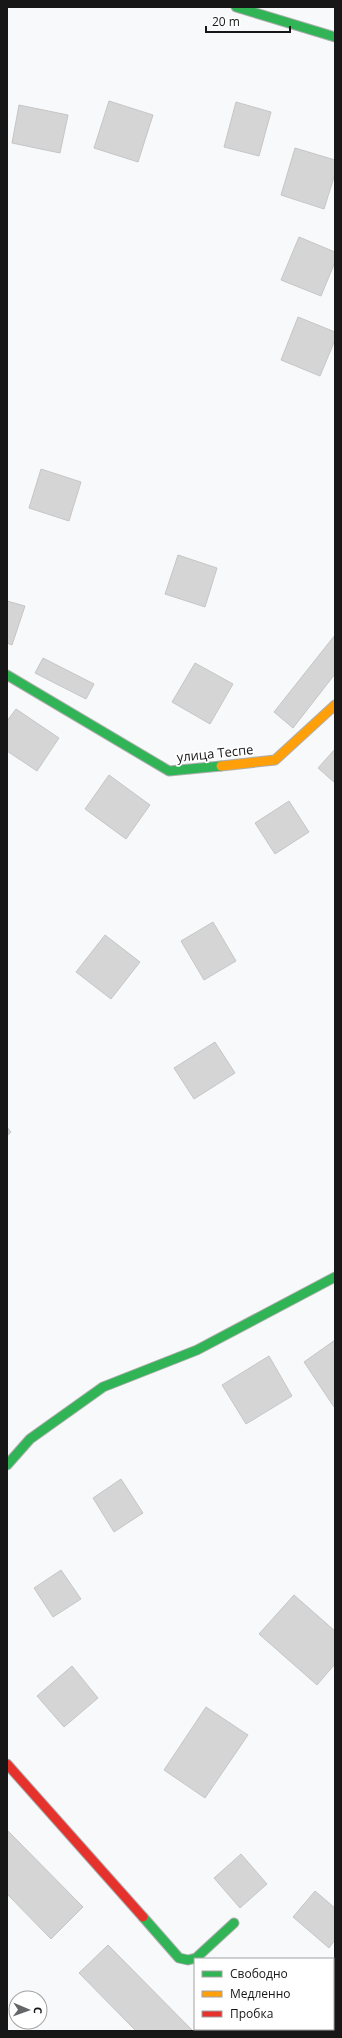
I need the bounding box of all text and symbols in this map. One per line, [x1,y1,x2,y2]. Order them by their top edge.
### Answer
scale bar [206,8,290,34]
text: 20 m [212,13,240,30]
street label: улица Теспе [176,740,254,766]
legend [194,1958,334,2030]
text: Свободно [230,1965,288,1982]
text: Медленно [230,1985,290,2002]
north arrow [8,1990,48,2030]
text: Пробка [230,2005,273,2022]
text: С [31,2007,46,2014]

